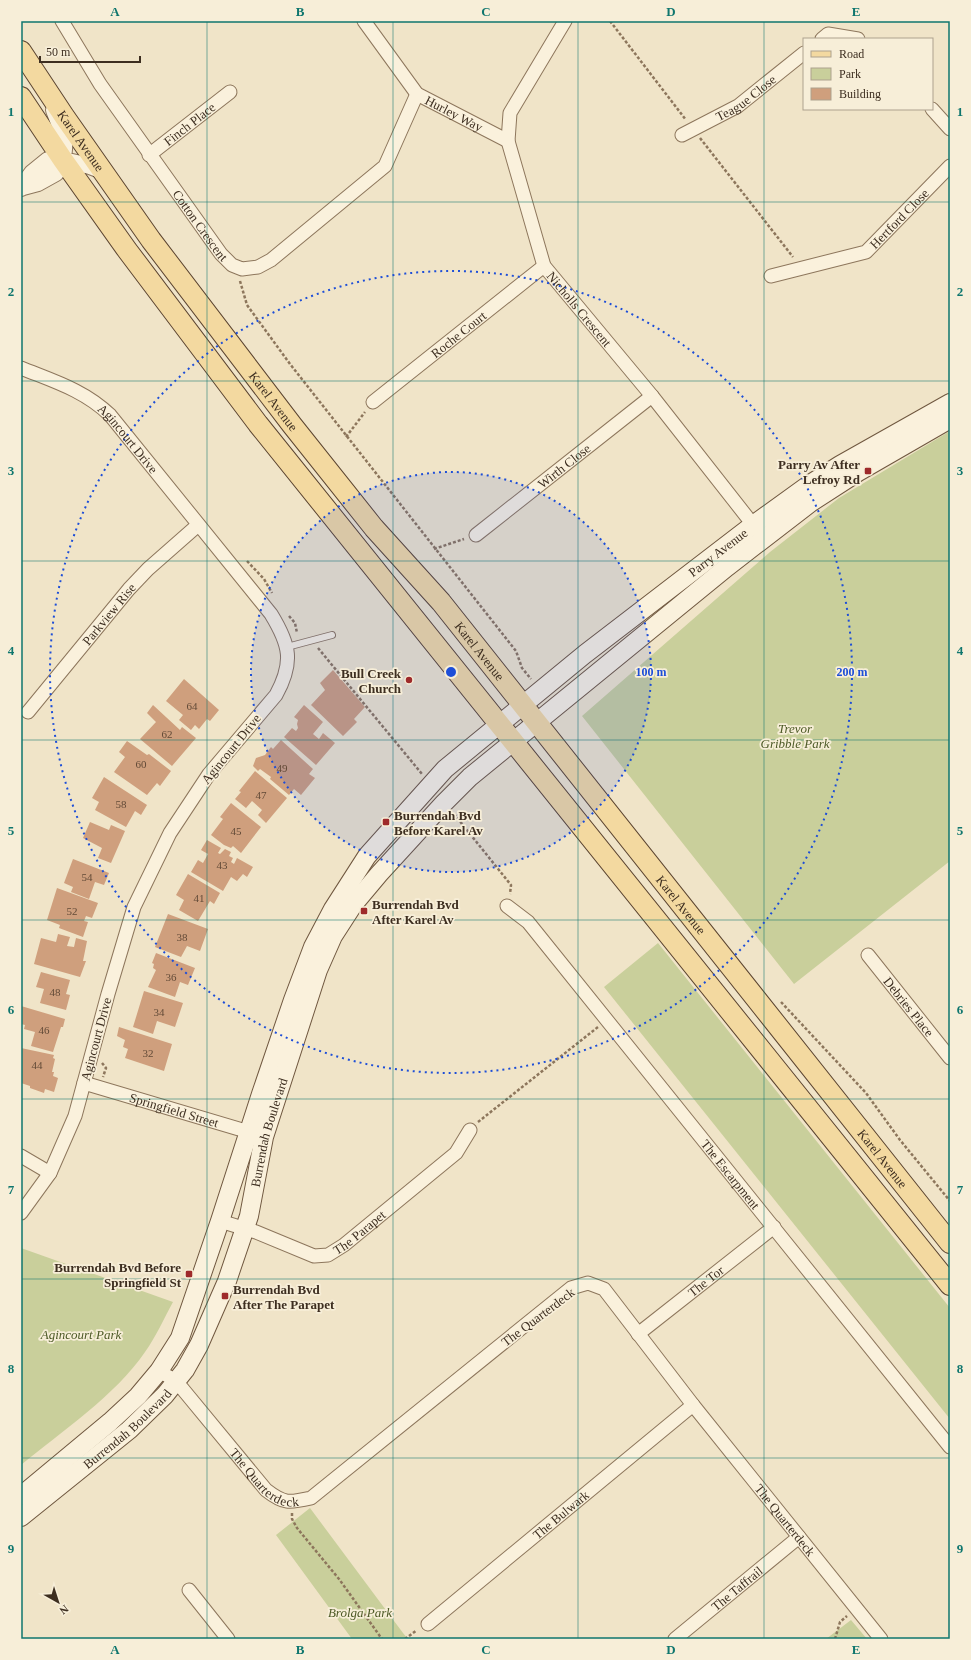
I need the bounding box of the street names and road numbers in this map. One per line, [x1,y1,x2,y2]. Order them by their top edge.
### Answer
street label: Teague Close [713,71,779,124]
street label: Hurley Way [423,92,486,134]
street label: Finch Place [161,99,218,148]
street label: Karel Avenue [55,107,108,174]
street label: Hertford Close [866,185,932,251]
street label: Cotton Crescent [170,187,231,264]
street label: Nicholls Crescent [544,268,615,350]
street label: Roche Court [428,307,489,361]
street label: Karel Avenue [246,368,301,434]
street label: Agincourt Drive [95,401,162,476]
street label: Wirth Close [535,440,593,491]
street label: Parry Avenue [685,525,750,579]
street label: Parkview Rise [79,580,138,648]
street label: Karel Avenue [452,618,508,684]
street label: Agincourt Drive [198,711,264,787]
street label: Karel Avenue [653,872,709,937]
street label: Debries Place [881,974,938,1040]
street label: Agincourt Drive [78,996,114,1082]
street label: Burrendah Boulevard [247,1075,290,1188]
street label: Springfield Street [128,1089,221,1130]
street label: Karel Avenue [855,1126,911,1191]
street label: The Escarpment [698,1136,763,1212]
street label: The Parapet [330,1207,388,1257]
street label: The Tor [685,1262,727,1299]
street label: The Quarterdeck [498,1284,578,1349]
street label: Burrendah Boulevard [80,1386,174,1472]
street label: The Quarterdeck [227,1445,300,1509]
street label: The Quarterdeck [752,1481,819,1559]
street label: The Bulwark [529,1487,592,1542]
street label: The Taffrail [708,1562,766,1614]

